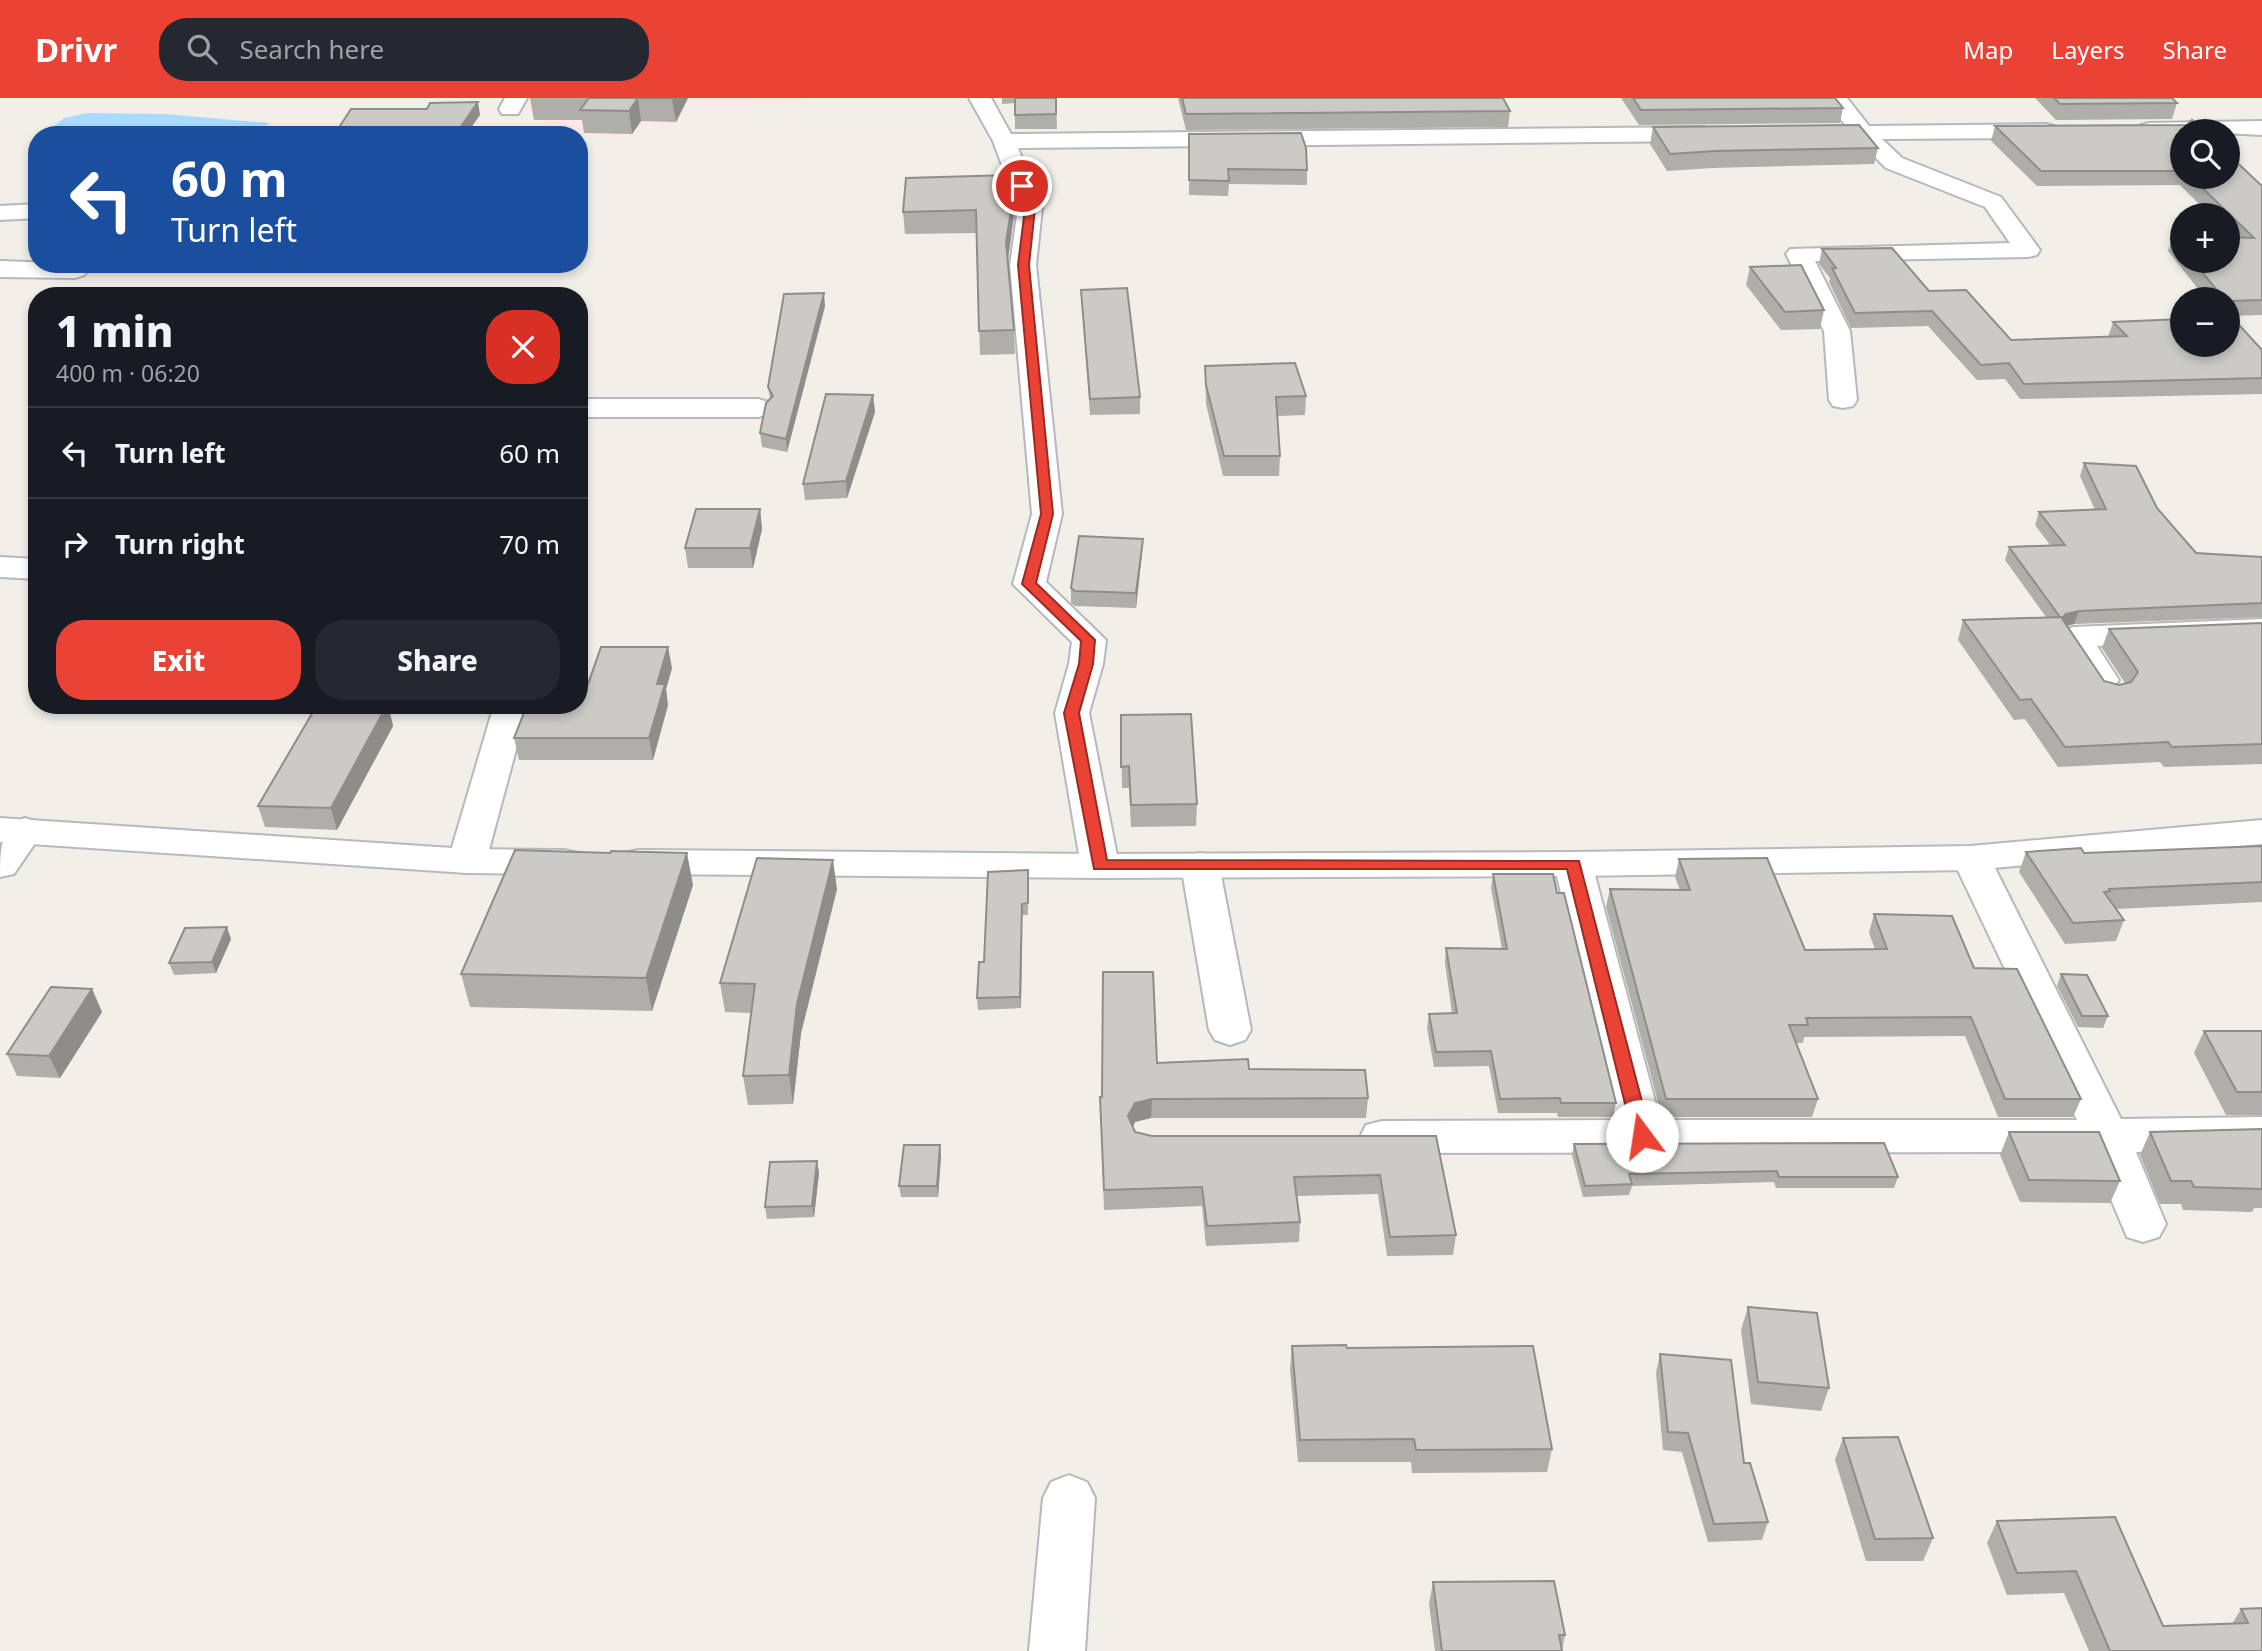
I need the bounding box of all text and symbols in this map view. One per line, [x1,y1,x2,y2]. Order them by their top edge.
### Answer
search box [159,18,649,81]
text: Drivr [35,27,117,72]
icon: search [183,30,221,68]
text: Search here [239,31,384,67]
text: Map [1963,33,2013,66]
text: Layers [2051,33,2125,66]
text: Share [2163,33,2227,66]
map controls [2170,119,2240,357]
button: search [2170,119,2240,189]
text: 60 m [171,145,288,211]
icon: left [56,154,147,245]
pin [992,156,1052,216]
icon: arrive [1003,167,1041,205]
button: + [2170,203,2240,273]
text: Turn left [171,208,297,251]
button: − [2170,287,2240,357]
text: 1 min [56,302,173,359]
button: close [486,310,560,384]
text: 400 m · 06:20 [56,357,200,389]
icon: left [56,434,94,472]
text: Turn left [115,435,226,471]
text: 60 m [499,435,560,471]
icon: right [56,525,94,563]
text: Turn right [115,526,245,562]
text: 70 m [499,526,560,562]
button: Exit [56,620,301,700]
button: Share [315,620,560,700]
position arrow [1605,1099,1679,1173]

